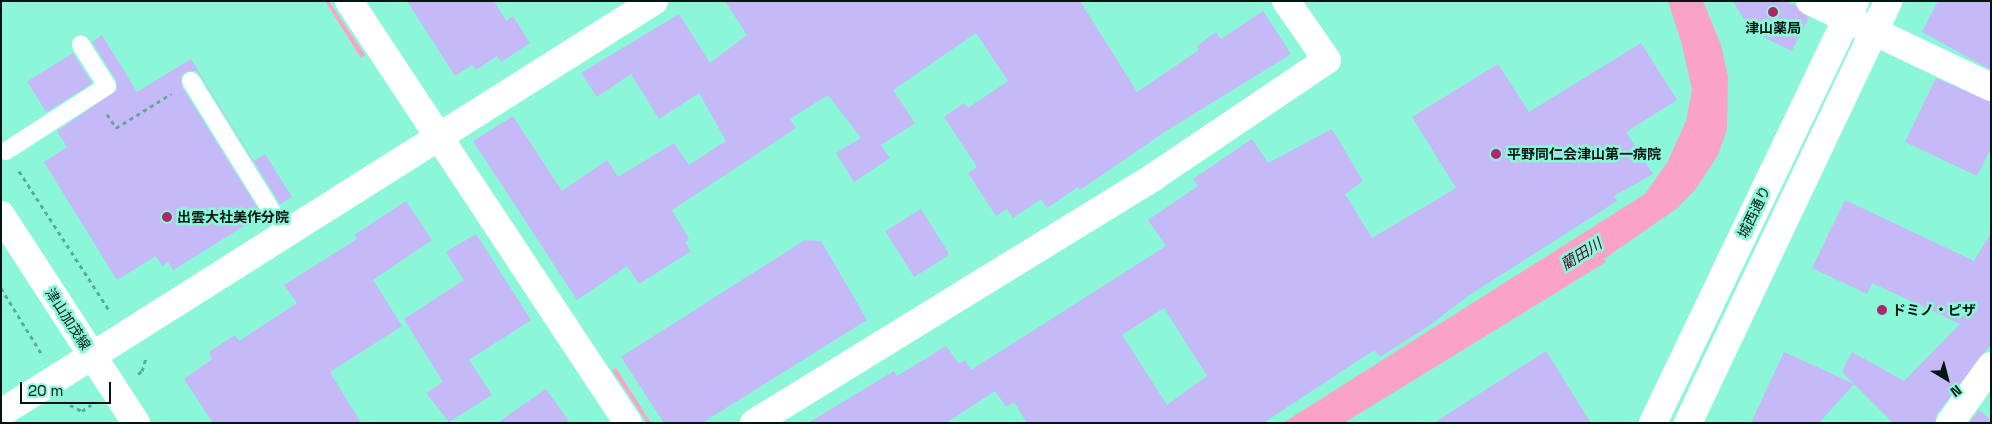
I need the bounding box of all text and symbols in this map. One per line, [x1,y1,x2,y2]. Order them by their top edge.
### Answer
marker: 津山薬局 [1767,6,1779,18]
place label: 津山薬局 [1745,20,1801,36]
place label: 平野同仁会津山第一病院 [1507,146,1661,162]
marker: 平野同仁会津山第一病院 [1489,147,1503,161]
street label: 城西通り [1734,183,1774,241]
place label: 出雲大社美作分院 [177,209,289,225]
marker: 出雲大社美作分院 [161,211,173,223]
water label: 藺田川 [1557,234,1605,274]
street label: 津山加茂線 [42,285,94,353]
place label: ドミノ・ピザ [1892,302,1976,318]
marker: ドミノ・ピザ [1876,304,1888,316]
north arrow [1922,354,1972,404]
scale bar [22,372,114,404]
text: 20 m [28,381,63,400]
text: N [1947,381,1965,401]

